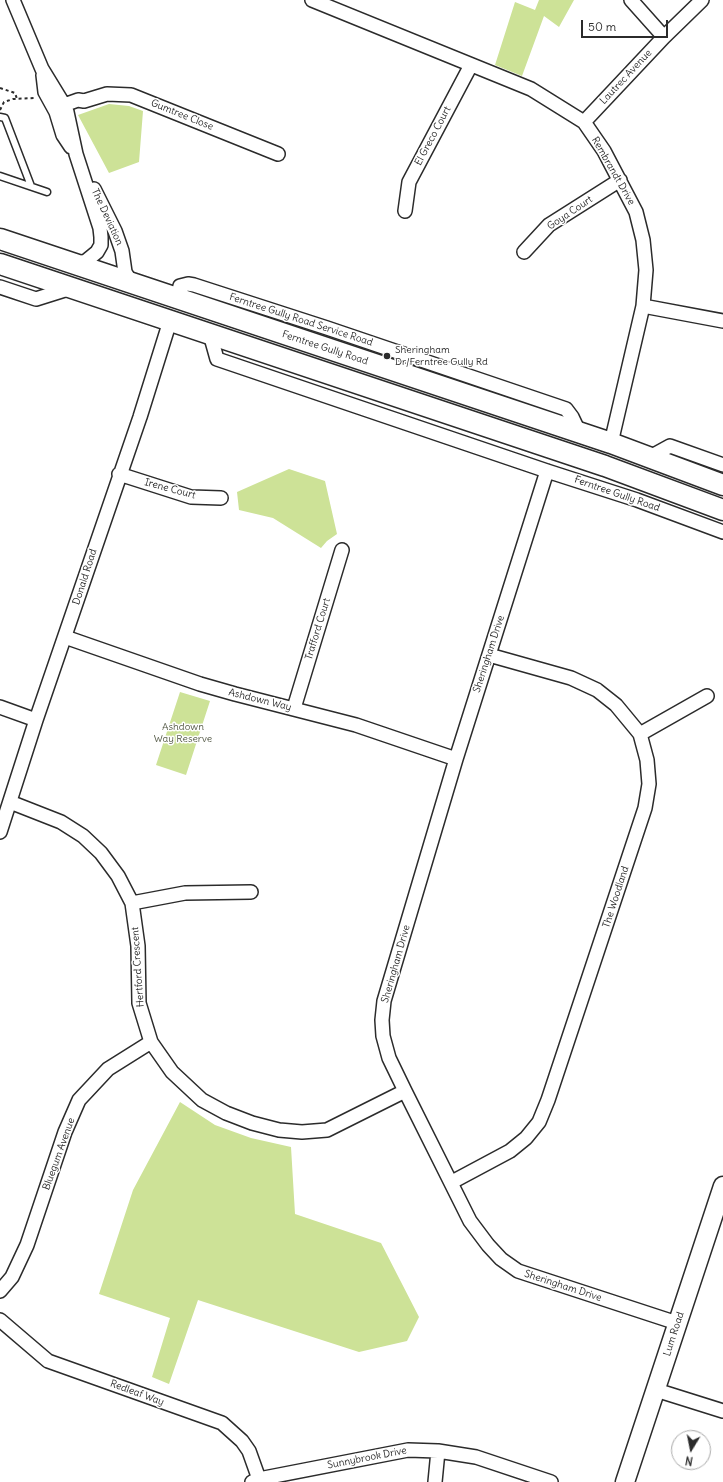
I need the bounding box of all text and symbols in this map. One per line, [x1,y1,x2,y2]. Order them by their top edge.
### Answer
scale bar [583,12,670,38]
text: 50 m [588,19,616,34]
street label: Lautrec Avenue [598,47,654,107]
street label: Gumtree Close [149,97,215,133]
street label: El Greco Court [412,104,454,168]
street label: Rembrandt Drive [589,135,637,207]
street label: The Deviation [89,187,125,247]
street label: Goya Court [545,193,595,233]
street label: Ferntree Gully Road Service Road [228,291,374,349]
street label: Ferntree Gully Road [281,328,369,368]
place label: Sheringham Dr/Ferntree Gully Rd [395,344,488,368]
marker: Sheringham Dr/Ferntree Gully Rd [382,351,392,361]
street label: Ferntree Gully Road [573,474,661,514]
street label: Irene Court [143,476,197,502]
street label: Donald Road [70,547,100,607]
street label: Trafford Court [303,597,333,661]
street label: Sheringham Drive [471,614,507,694]
street label: Ashdown Way [227,686,293,714]
park label: Ashdown Way Reserve [154,721,212,744]
street label: The Woodland [600,865,632,929]
street label: Sheringham Drive [379,924,413,1004]
street label: Hertford Crescent [129,926,147,1008]
street label: Bluegum Avenue [40,1116,78,1192]
street label: Sheringham Drive [523,1268,603,1304]
street label: Lum Road [661,1310,687,1358]
street label: Redleaf Way [108,1378,166,1408]
north arrow [671,1430,711,1470]
street label: Sunnybrook Drive [326,1444,408,1472]
text: N [684,1453,694,1468]

